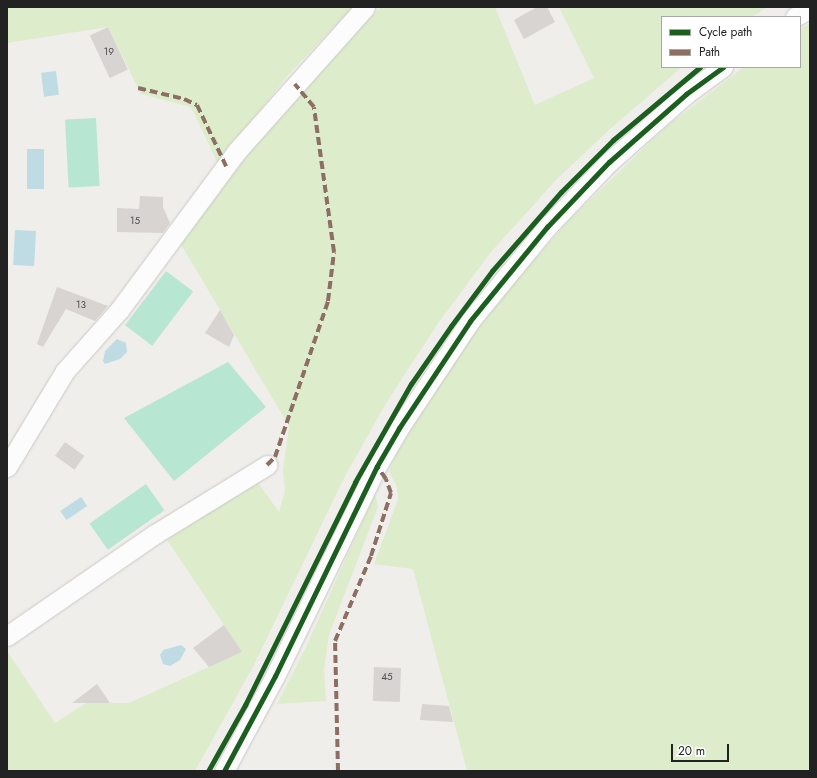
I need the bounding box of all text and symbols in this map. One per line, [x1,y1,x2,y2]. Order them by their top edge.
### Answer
legend [661,16,801,68]
text: Cycle path [699,23,752,41]
text: Path [699,43,720,61]
house number: 19 [104,46,114,58]
house number: 15 [130,215,140,227]
house number: 13 [76,299,86,311]
house number: 45 [381,671,393,683]
scale bar [673,736,731,762]
text: 20 m [678,742,705,760]

